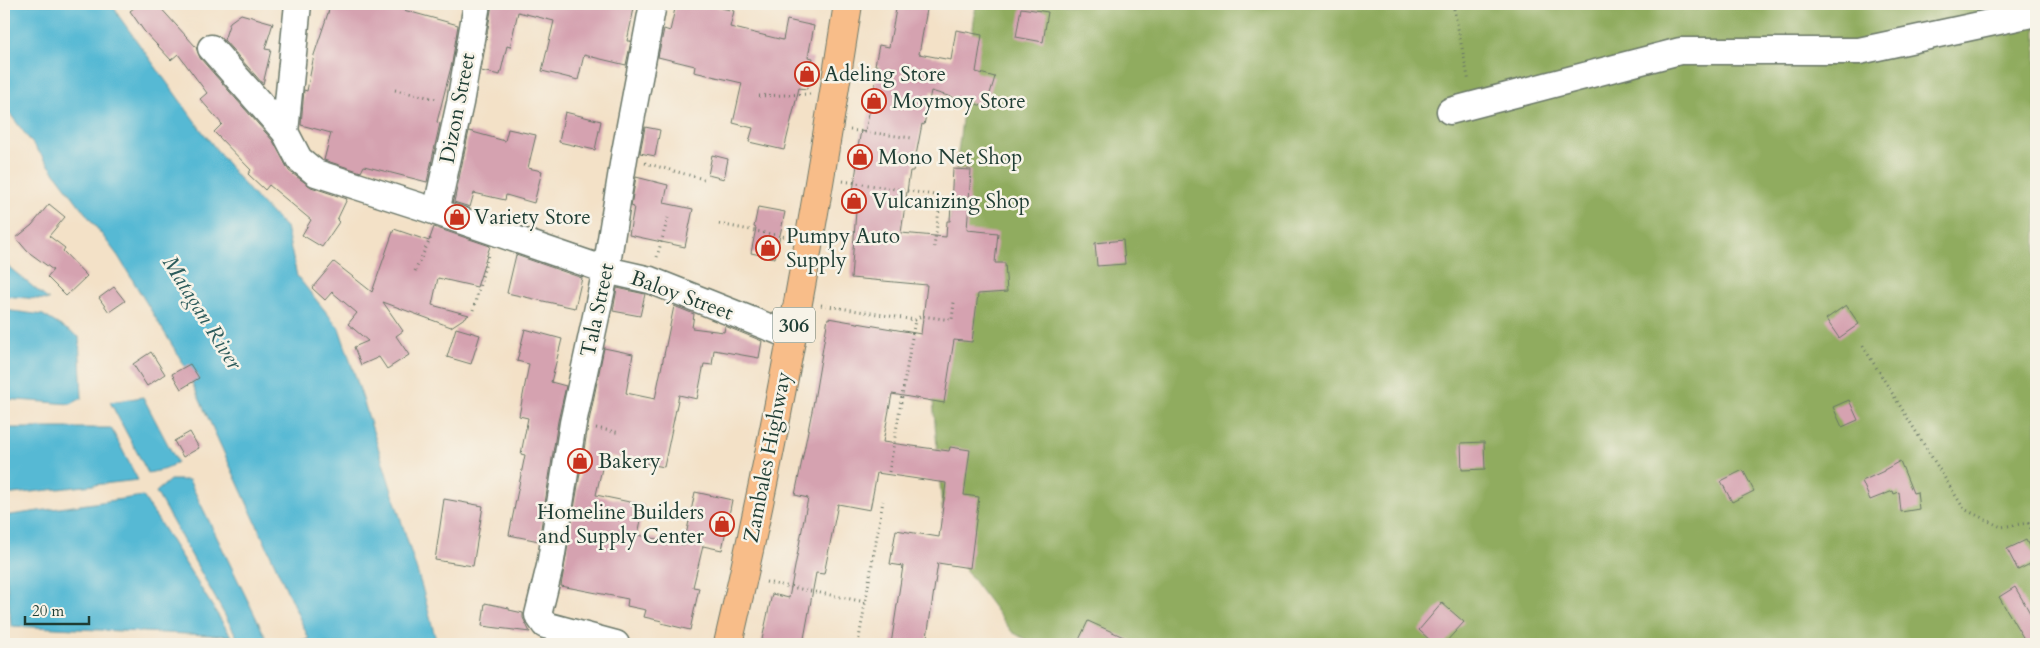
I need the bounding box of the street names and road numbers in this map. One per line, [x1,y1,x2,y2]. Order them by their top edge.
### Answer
street label: Dizon Street [433,50,482,166]
street label: Tala Street [573,260,622,360]
street label: Baloy Street [626,263,738,328]
road number: 306 [773,308,815,342]
street label: Zambales Highway [737,369,798,545]

